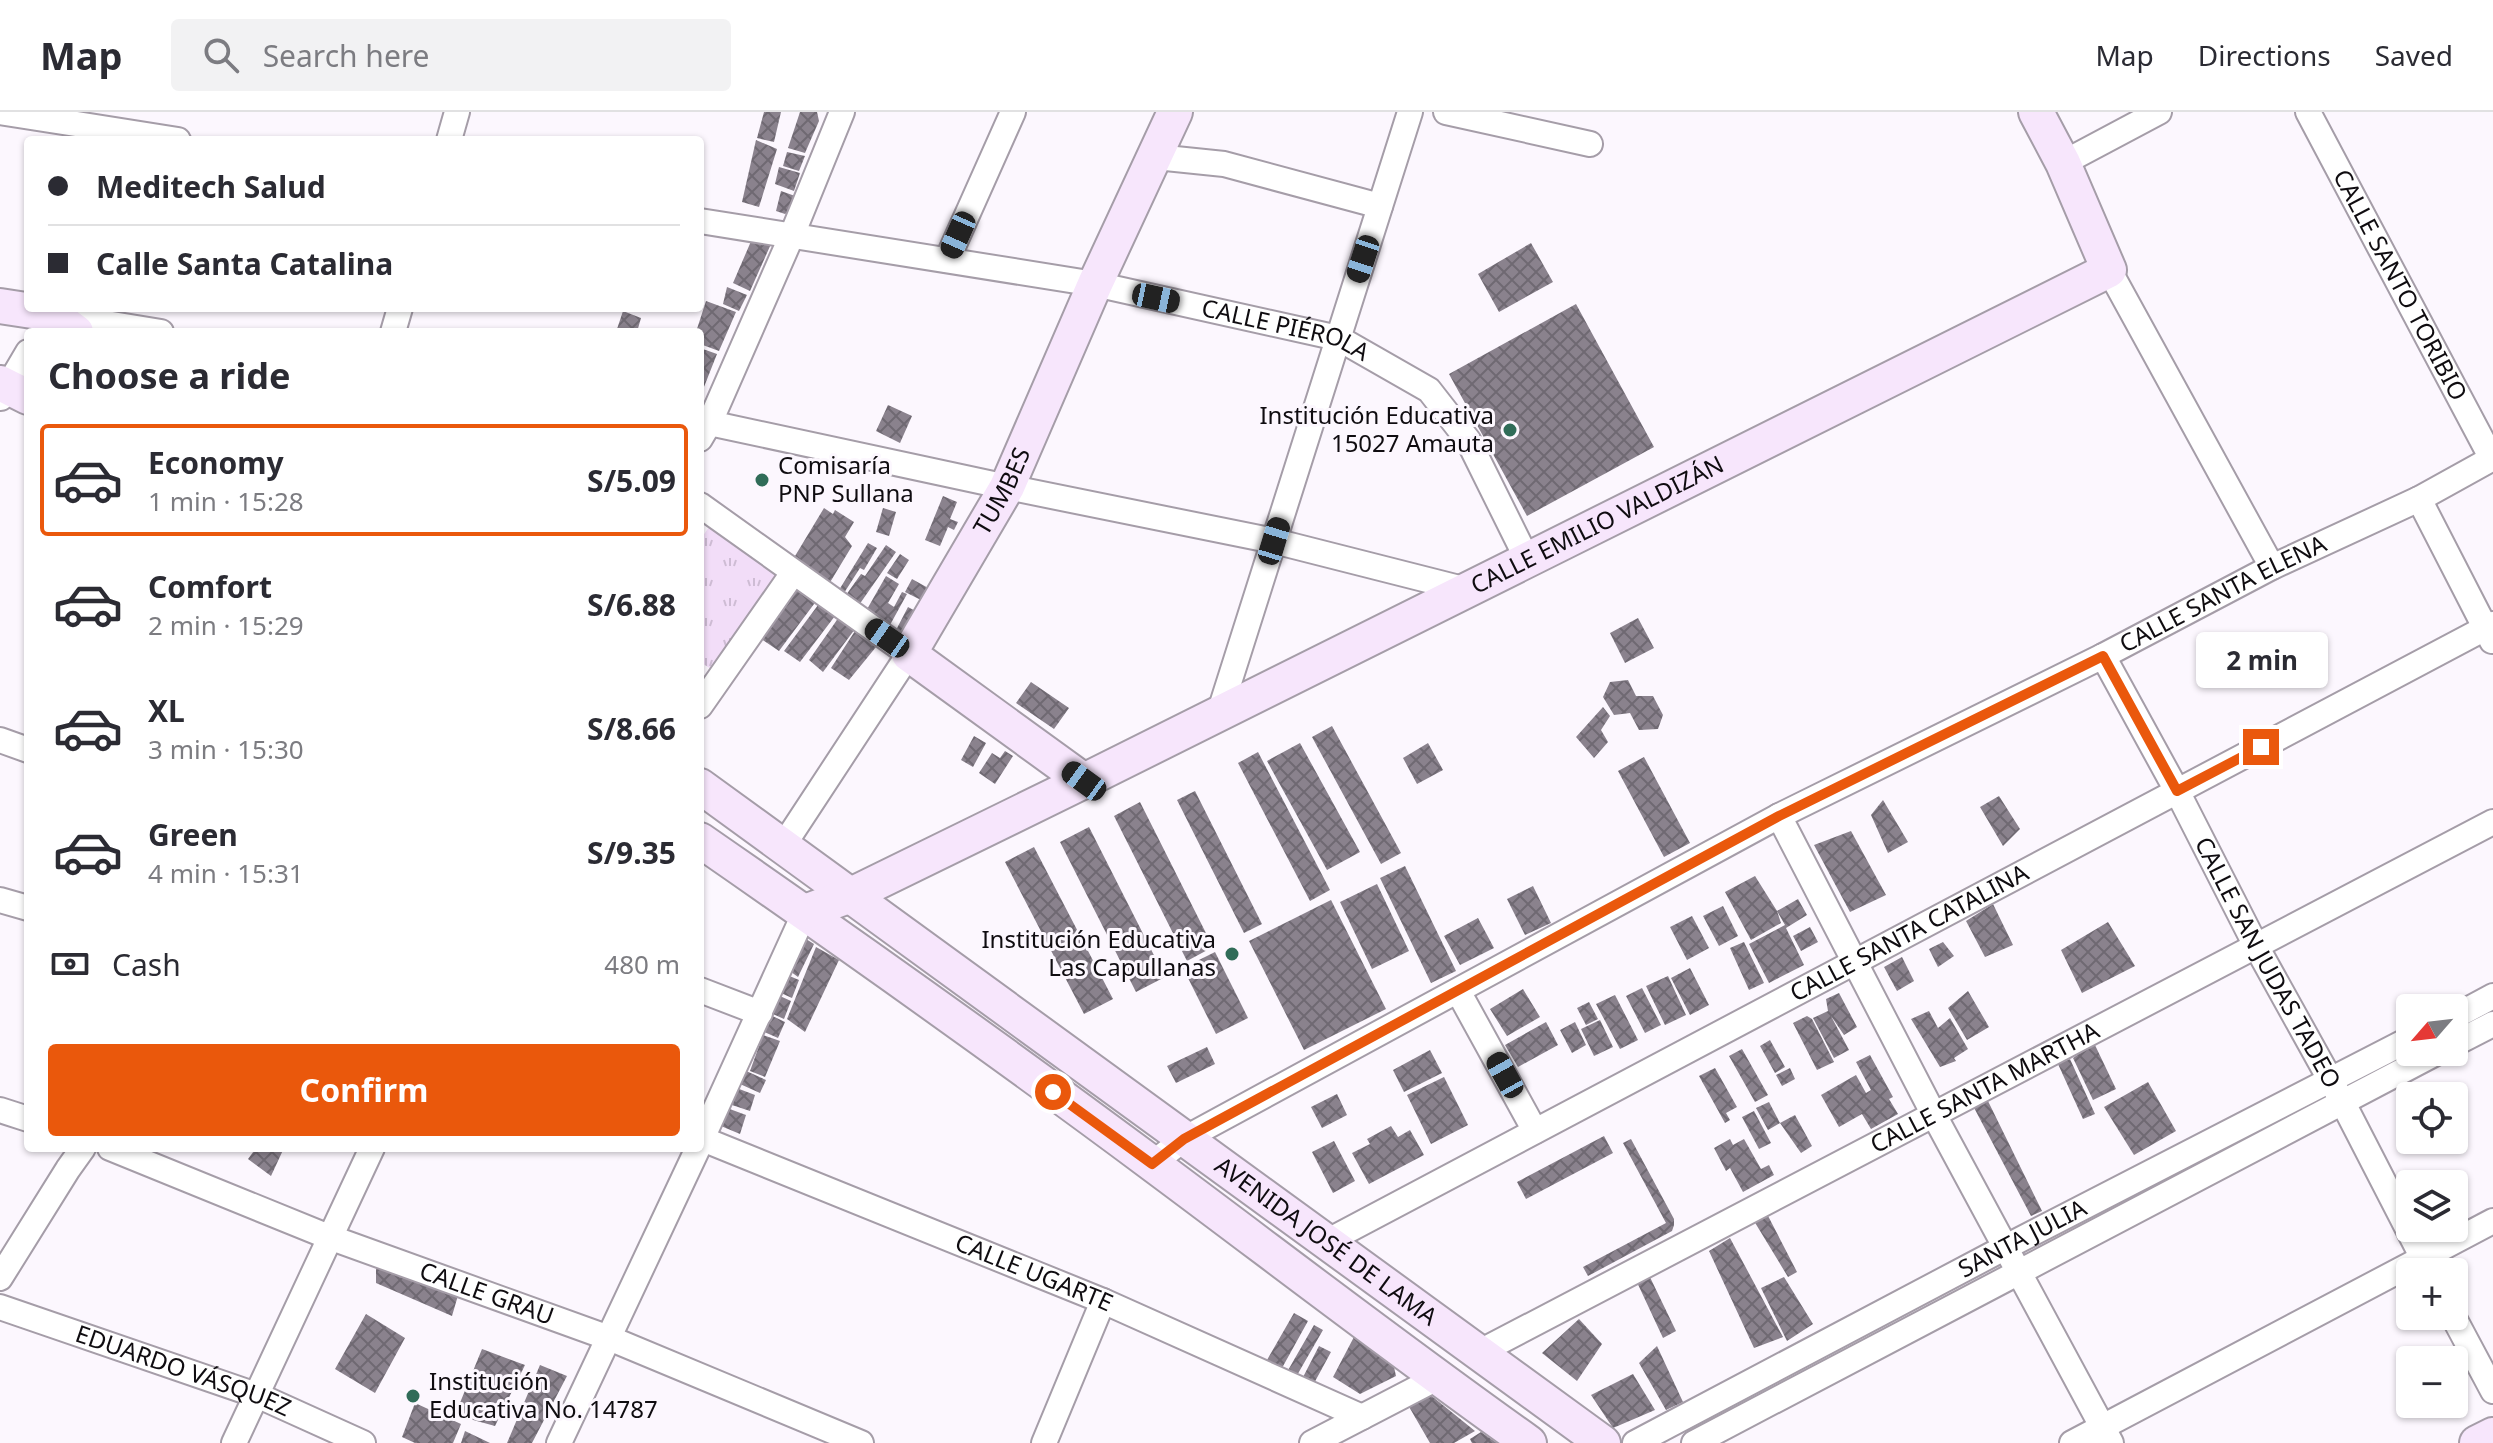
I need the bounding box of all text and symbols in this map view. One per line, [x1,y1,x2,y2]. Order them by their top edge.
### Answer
search box [171,19,731,91]
text: Map [40,29,123,81]
icon: search [199,33,243,77]
text: Search here [263,35,430,76]
text: Map [2095,36,2154,74]
text: Directions [2198,36,2331,74]
text: Saved [2375,36,2453,74]
street label: CALLE SANTO TORIBIO [2326,163,2476,406]
text: Meditech Salud [96,166,326,207]
car [937,208,979,262]
car [1344,232,1382,286]
text: Calle Santa Catalina [96,243,393,284]
car [1130,281,1182,315]
street label: CALLE PIÉROLA [1199,290,1377,368]
text: Choose a ride [48,351,290,400]
place label: Institución Educativa 15027 Amauta [1259,398,1494,459]
marker: Institución Educativa 15027 Amauta [1501,421,1519,439]
text: Economy [148,442,284,483]
street label: TUMBES [965,442,1037,541]
icon: car [52,444,124,516]
street label: CALLE EMILIO VALDIZÁN [1465,447,1729,601]
place label: Comisaría PNP Sullana [778,448,914,509]
text: S/5.09 [587,460,676,501]
marker: Comisaría PNP Sullana [753,471,771,489]
text: 1 min · 15:28 [148,483,304,519]
car [1256,515,1292,567]
street label: CALLE SANTA ELENA [2113,526,2332,660]
text: Comfort [148,566,272,607]
icon: car [52,568,124,640]
text: S/6.88 [587,584,676,625]
text: 2 min · 15:29 [148,607,304,643]
car [860,614,914,662]
callout: 2 min [2195,631,2327,687]
text: 2 min [2226,642,2298,678]
text: XL [148,690,185,731]
icon: car [52,692,124,764]
text: S/8.66 [587,708,676,749]
route end [2243,729,2279,765]
text: 3 min · 15:30 [148,731,304,767]
car [1058,757,1110,805]
text: Green [148,814,238,855]
icon: car [52,816,124,888]
street label: CALLE SAN JUDAS TADEO [2188,831,2350,1094]
text: S/9.35 [587,832,676,873]
text: 4 min · 15:31 [148,855,304,891]
street label: CALLE SANTA CATALINA [1784,855,2034,1009]
place label: Institución Educativa Las Capullanas [981,922,1216,983]
icon: cash [48,942,92,986]
text: Cash [112,944,181,985]
marker: Institución Educativa Las Capullanas [1223,945,1241,963]
text: 480 m [604,946,680,982]
north arrow [2396,994,2468,1066]
map controls [2396,994,2468,1418]
street label: CALLE SANTA MARTHA [1864,1013,2105,1160]
button: Confirm [48,1044,680,1136]
car [1483,1048,1527,1102]
route start [1035,1074,1071,1110]
button: locate [2396,1082,2468,1154]
street label: AVENIDA JOSÉ DE LAMA [1209,1148,1445,1333]
button: layers [2396,1170,2468,1242]
street label: SANTA JULIA [1952,1190,2092,1284]
street label: CALLE UGARTE [951,1225,1119,1318]
street label: CALLE GRAU [415,1253,559,1332]
button: + [2396,1258,2468,1330]
street label: EDUARDO VÁSQUEZ [72,1316,297,1423]
button: − [2396,1346,2468,1418]
place label: Institución Educativa No. 14787 [429,1364,658,1425]
marker: Institución Educativa No. 14787 [404,1387,422,1405]

